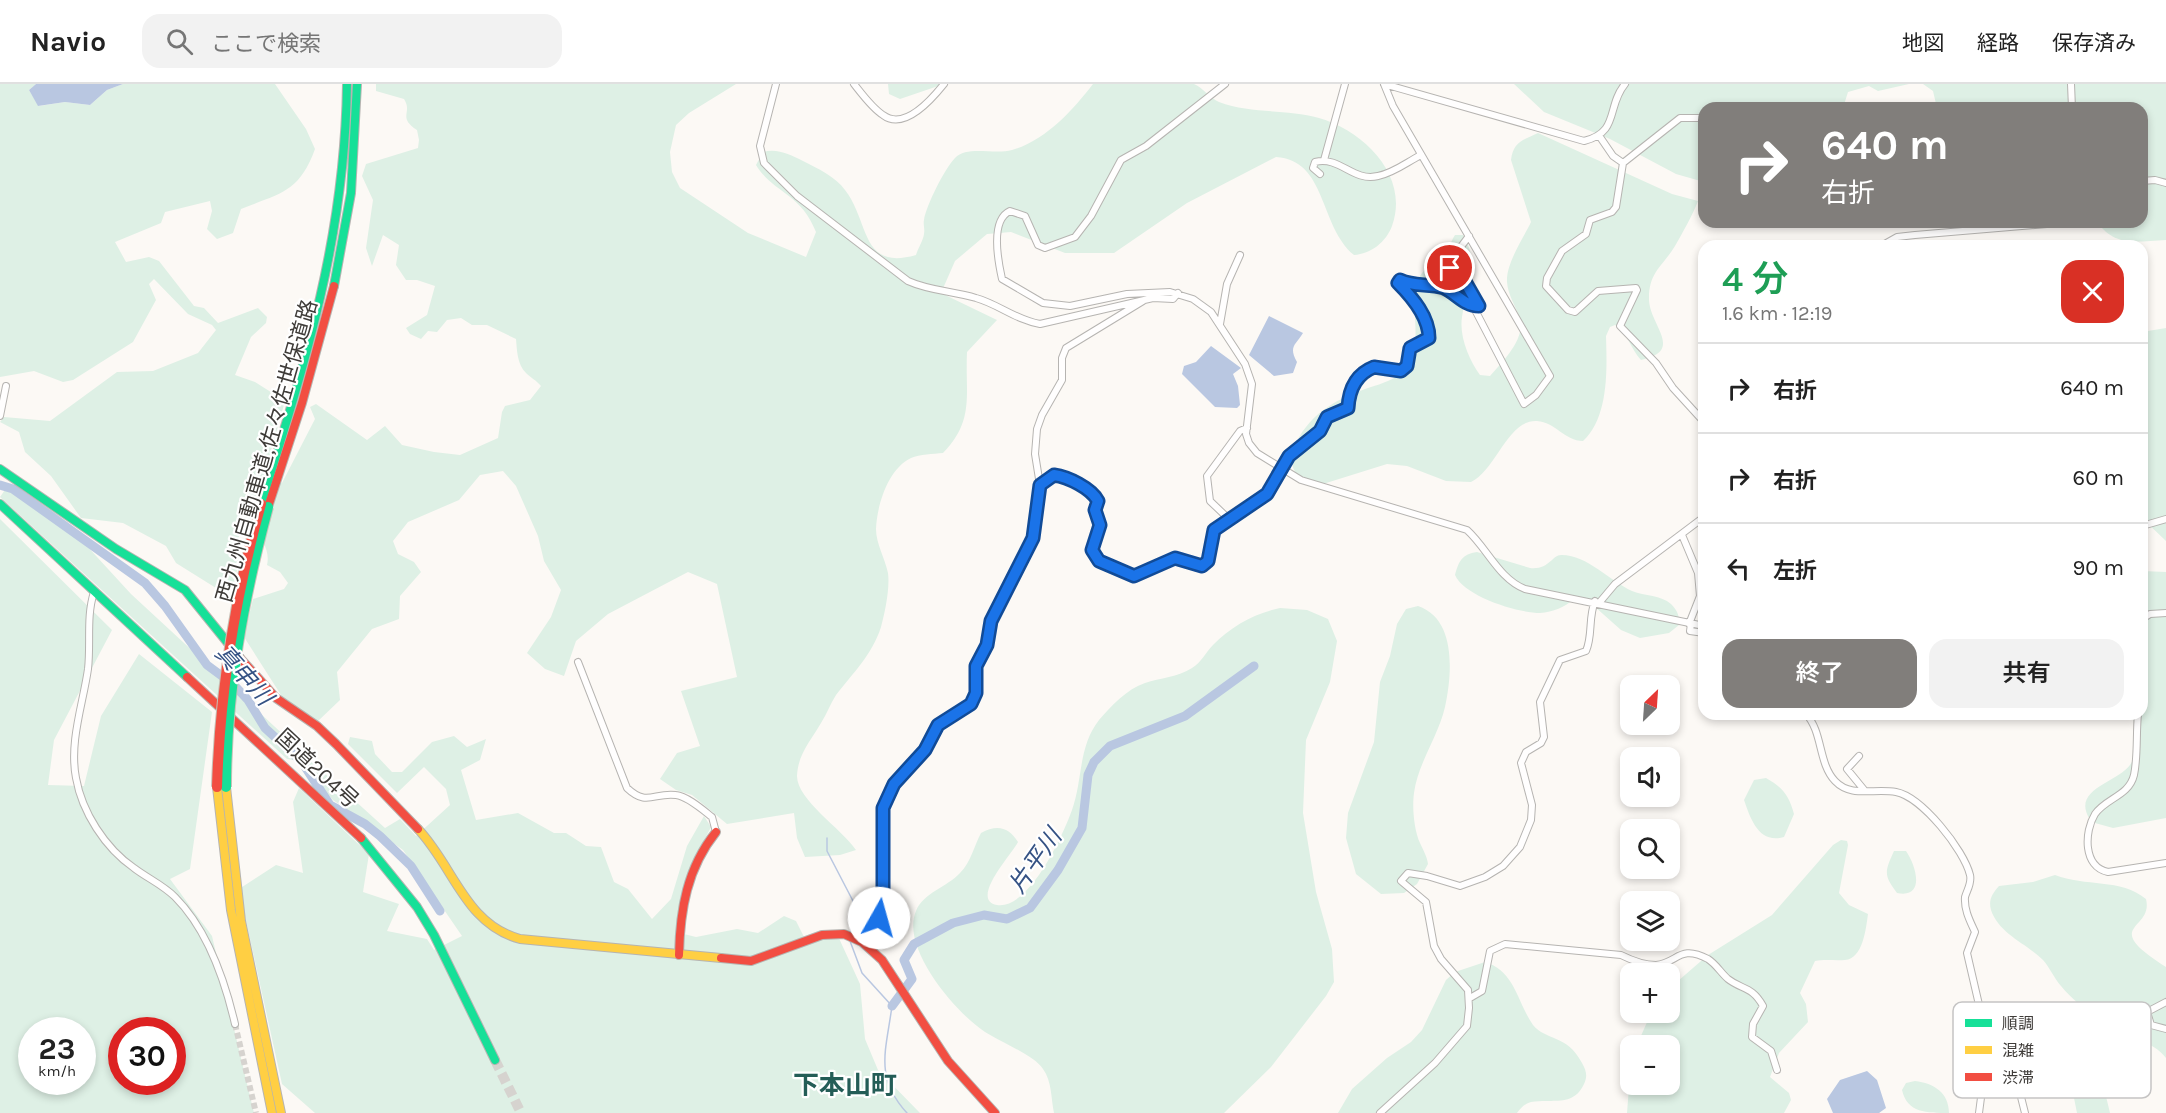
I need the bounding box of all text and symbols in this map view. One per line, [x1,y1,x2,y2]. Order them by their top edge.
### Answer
search box [142,14,562,68]
text: Navio [30,25,106,58]
icon: search [163,25,196,58]
text: ここで検索 [211,31,321,57]
text: 地図 [1902,31,1944,55]
text: 経路 [1977,31,2019,55]
text: 保存済み [2052,31,2136,55]
text: 640 m [1821,120,1949,170]
icon: right [1722,126,1800,204]
text: 右折 [1821,177,1875,209]
pin [1424,242,1475,293]
icon: arrive [1433,251,1466,284]
text: 4 分 [1722,258,1788,300]
button: close [2061,260,2124,323]
street label: 西九州自動車道;佐々佐世保道路 [211,297,323,605]
text: 1.6 km · 12:19 [1722,302,1832,325]
icon: right [1722,372,1755,405]
text: 640 m [2060,375,2124,401]
text: 右折 [1773,378,1817,404]
icon: right [1722,462,1755,495]
text: 60 m [2073,465,2124,491]
text: 右折 [1773,468,1817,494]
icon: left [1722,552,1755,585]
text: 90 m [2072,555,2124,581]
text: 左折 [1773,558,1817,584]
water label: 真申川 [210,639,281,713]
button: 終了 [1722,639,1917,708]
button: 共有 [1929,639,2124,708]
north arrow [1620,675,1680,735]
map controls [1620,675,1680,1095]
street label: 国道204号 [270,724,364,814]
button: sound [1620,747,1680,807]
button: search [1620,819,1680,879]
water label: 片平川 [1003,821,1069,899]
position arrow [847,886,911,950]
button: layers [1620,891,1680,951]
button: + [1620,963,1680,1023]
legend [1953,1002,2151,1098]
text: 順調 [2002,1014,2034,1033]
speed limit sign: 30 [108,1017,186,1095]
text: 23 [39,1031,75,1067]
button: − [1620,1035,1680,1095]
text: 混雑 [2002,1041,2034,1060]
text: km/h [38,1062,76,1080]
text: 渋滞 [2002,1068,2034,1087]
district label: 下本山町 [793,1070,897,1101]

